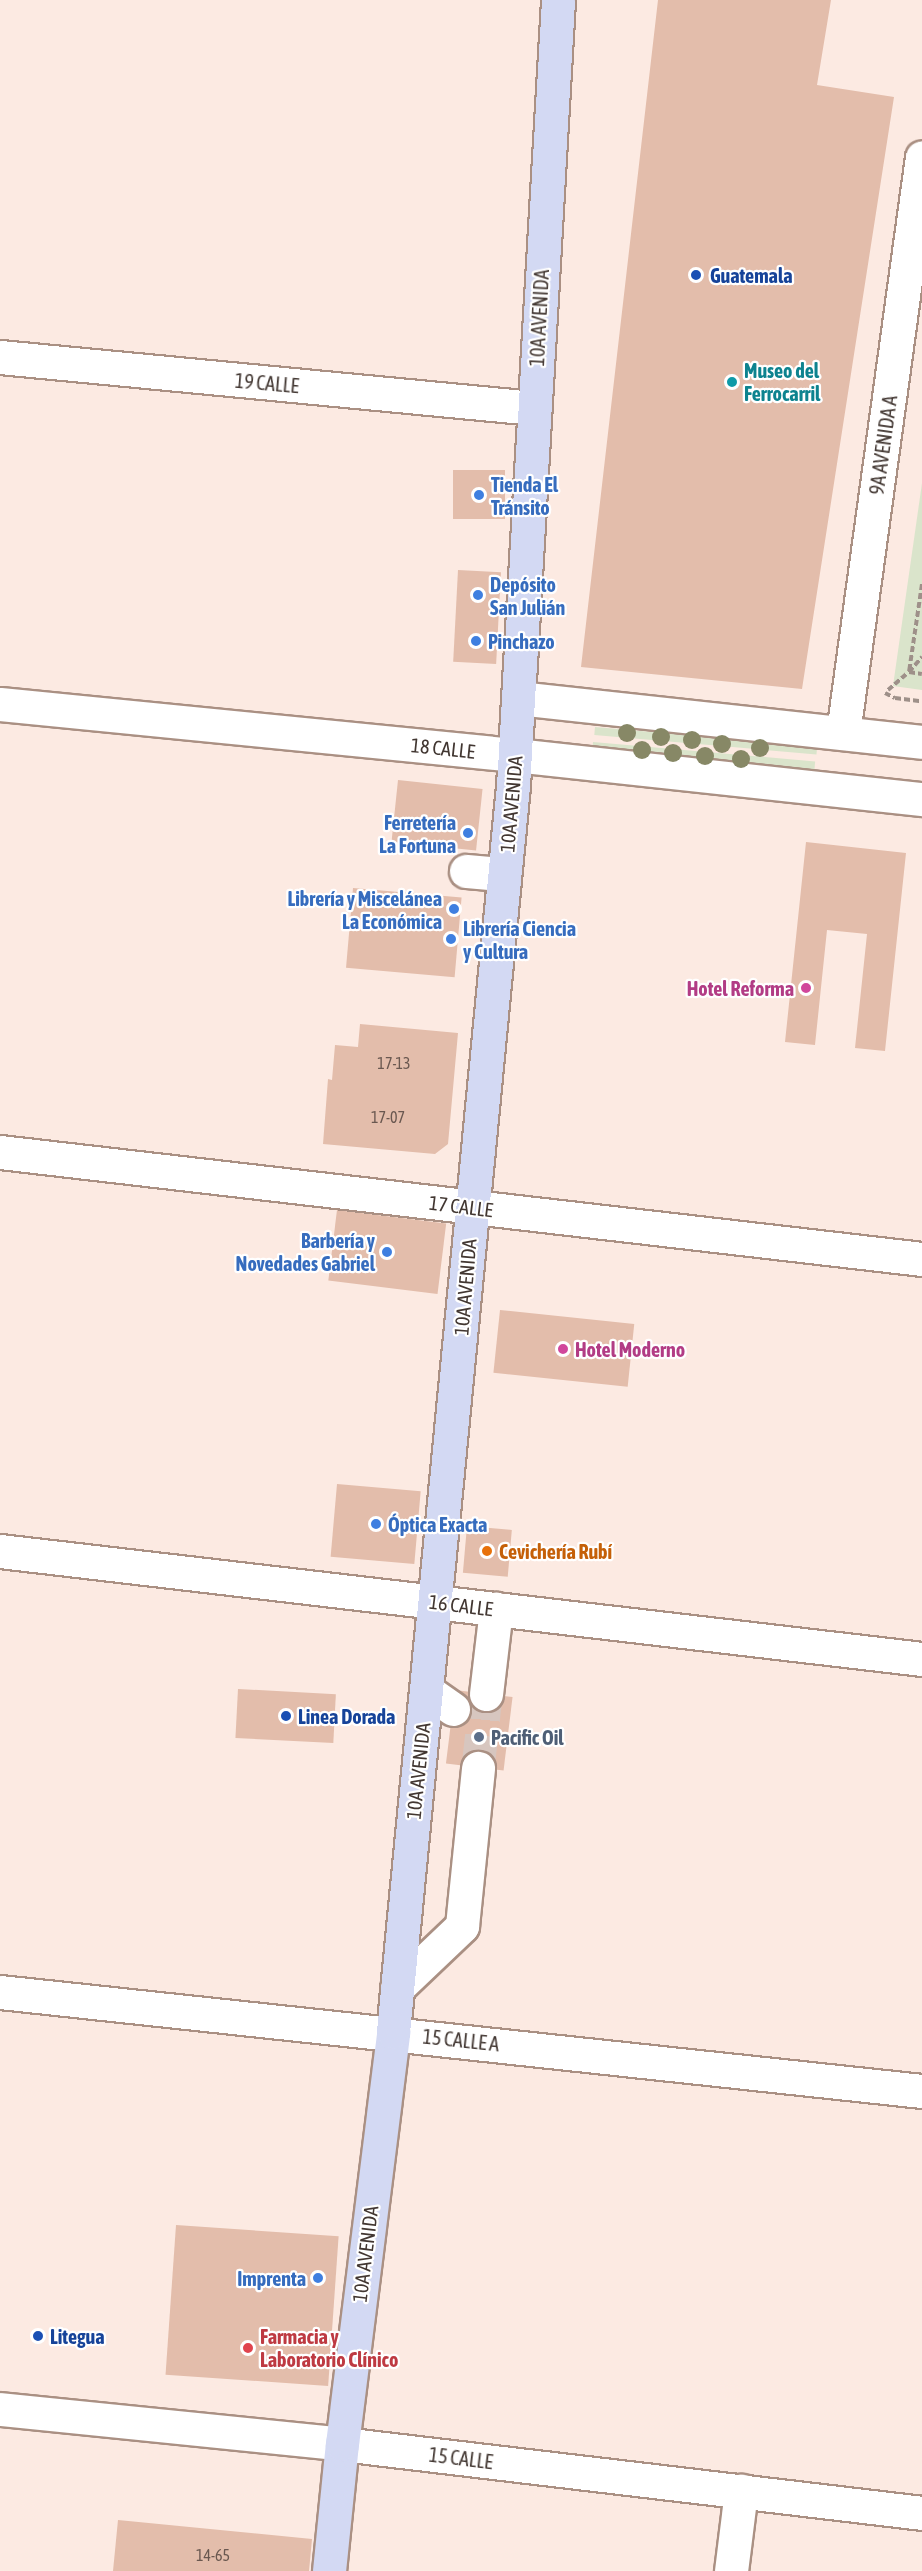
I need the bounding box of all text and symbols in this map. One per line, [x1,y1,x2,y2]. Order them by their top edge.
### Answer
place label: Guatemala [710,263,792,287]
marker: Guatemala [687,266,705,284]
street label: 10A AVENIDA [524,269,554,367]
place label: Museo del Ferrocarril [744,358,820,405]
street label: 19 CALLE [234,368,300,398]
marker: Museo del Ferrocarril [725,375,739,389]
street label: 9A AVENIDA A [864,394,902,496]
place label: Tienda El Tránsito [491,472,558,519]
marker: Tienda El Tránsito [472,488,486,502]
place label: Depósito San Julián [490,572,565,619]
marker: Depósito San Julián [471,588,485,602]
place label: Pinchazo [488,629,555,653]
marker: Pinchazo [469,634,483,648]
street label: 18 CALLE [410,733,476,763]
street label: 10A AVENIDA [495,755,527,853]
place label: Ferretería La Fortuna [379,810,456,857]
marker: Ferretería La Fortuna [461,826,475,840]
place label: Librería y Miscelánea La Económica [287,886,442,933]
marker: Librería y Miscelánea La Económica [447,902,461,916]
place label: Librería Ciencia y Cultura [463,916,576,963]
marker: Librería Ciencia y Cultura [444,932,458,946]
place label: Hotel Reforma [687,976,794,1000]
marker: Hotel Reforma [799,981,813,995]
house number: 17-13 [377,1053,411,1073]
house number: 17-07 [371,1107,405,1127]
street label: 17 CALLE [428,1190,494,1222]
place label: Barbería y Novedades Gabriel [236,1228,375,1275]
street label: 10A AVENIDA [449,1238,481,1336]
marker: Barbería y Novedades Gabriel [380,1245,394,1259]
place label: Hotel Moderno [575,1337,685,1361]
marker: Hotel Moderno [556,1342,570,1356]
place label: Óptica Exacta [388,1512,487,1536]
marker: Óptica Exacta [369,1517,383,1531]
place label: Cevichería Rubí [499,1539,612,1563]
marker: Cevichería Rubí [480,1544,494,1558]
street label: 16 CALLE [428,1589,494,1621]
place label: Linea Dorada [298,1704,395,1728]
marker: Linea Dorada [279,1709,293,1723]
street label: 10A AVENIDA [401,1722,435,1820]
place label: Pacific Oil [491,1725,564,1749]
marker: Pacific Oil [472,1730,486,1744]
street label: 15 CALLE A [422,2024,500,2056]
street label: 10A AVENIDA [347,2204,383,2304]
place label: Imprenta [237,2266,306,2290]
marker: Imprenta [311,2271,325,2285]
place label: Litegua [50,2324,105,2348]
place label: Farmacia y Laboratorio Clínico [260,2324,398,2371]
marker: Litegua [31,2329,45,2343]
marker: Farmacia y Laboratorio Clínico [241,2341,255,2355]
street label: 15 CALLE [428,2442,494,2474]
house number: 14-65 [196,2545,230,2565]

